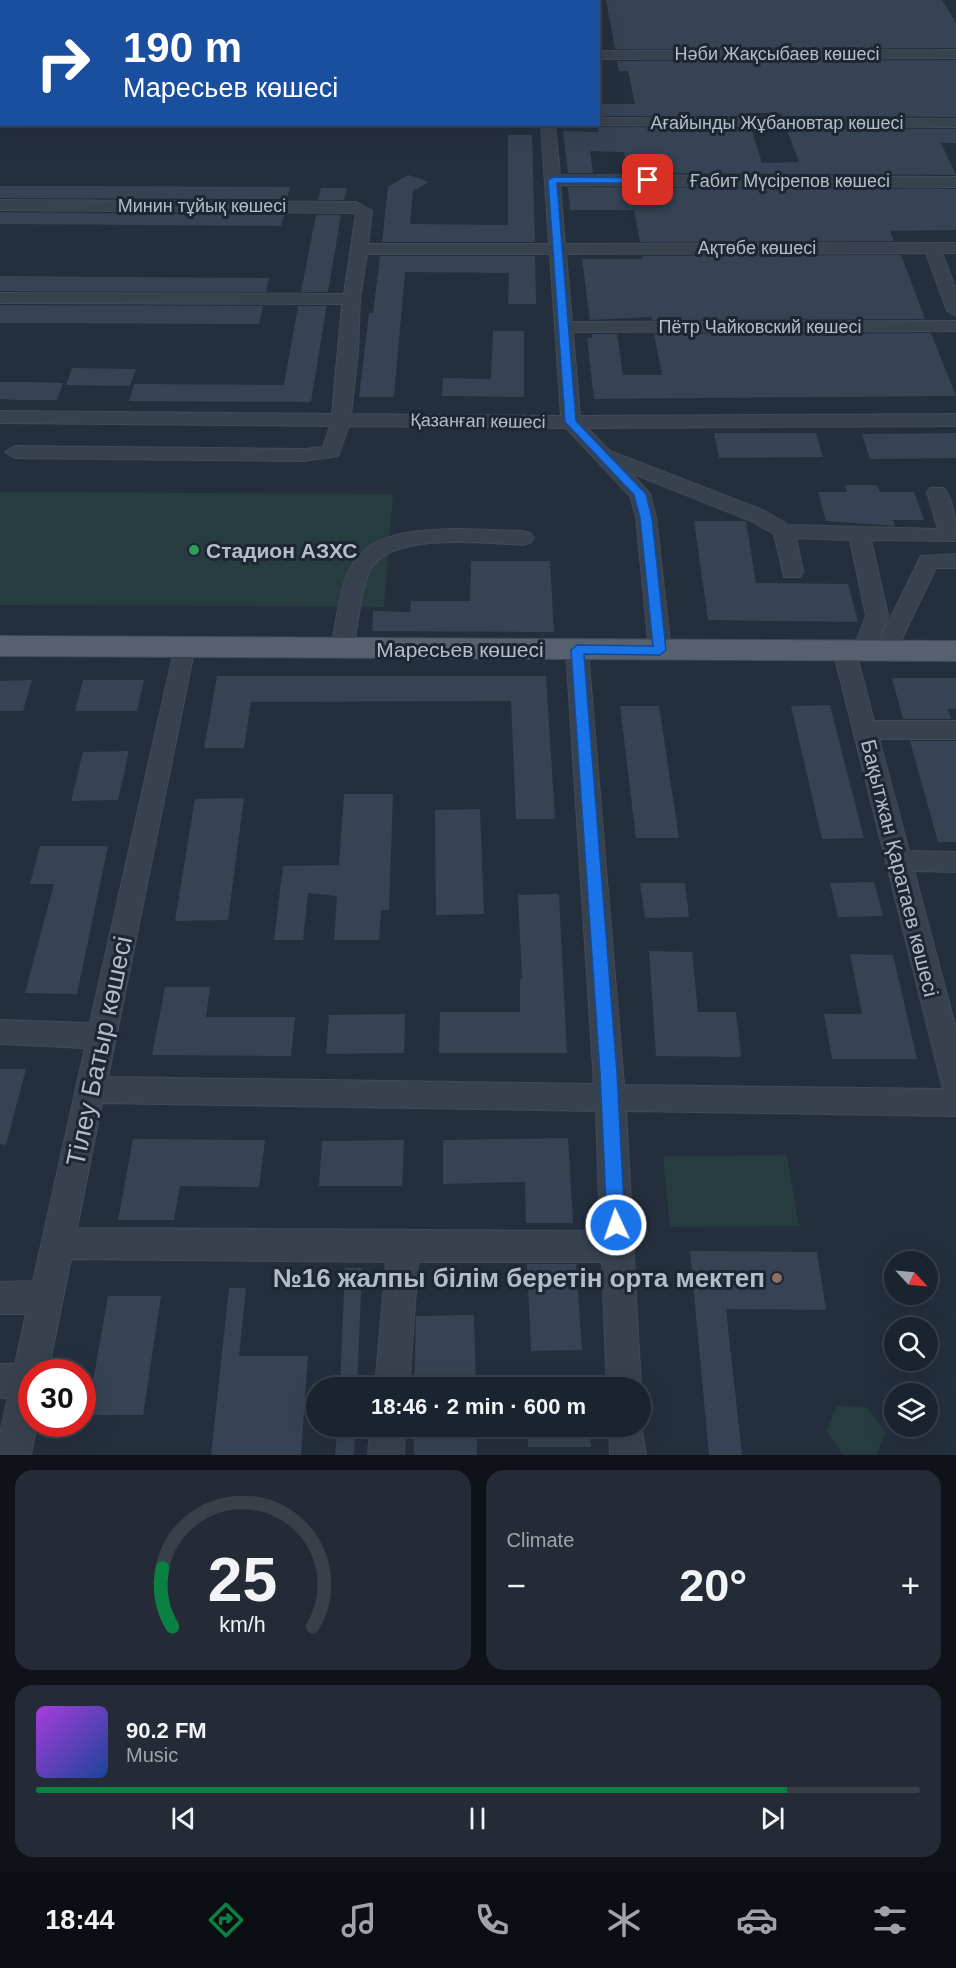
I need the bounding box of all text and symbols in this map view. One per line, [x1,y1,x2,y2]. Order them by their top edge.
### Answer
icon: right [24,24,102,102]
text: 190 m [123,24,242,71]
street label: Нәби Жақсыбаев көшесі [675,44,879,64]
text: Маресьев көшесі [123,73,338,103]
street label: Ағайынды Жұбановтар көшесі [650,113,904,133]
pin [622,154,673,205]
icon: arrive [631,163,664,196]
street label: Ғабит Мүсірепов көшесі [689,171,890,191]
street label: Минин тұйық көшесі [118,196,286,216]
street label: Ақтөбе көшесі [698,238,816,258]
street label: Пётр Чайковский көшесі [658,317,862,337]
street label: Қазанғап көшесі [410,410,546,432]
place label: Стадион АЗХС [206,539,357,562]
marker: Стадион АЗХС [187,543,201,557]
street label: Маресьев көшесі [376,638,544,661]
street label: Бақытжан Қаратаев көшесі [857,737,943,999]
street label: Тілеу Батыр көшесі [60,933,138,1169]
position arrow [584,1193,648,1257]
north arrow [884,1251,938,1305]
map controls [884,1251,938,1437]
place label: №16 жалпы білім беретін орта мектеп [273,1263,765,1293]
marker: №16 жалпы білім беретін орта мектеп [770,1271,784,1285]
button: search [884,1317,938,1371]
speed limit sign: 30 [18,1359,96,1437]
button: layers [884,1383,938,1437]
text: 18:46 · 2 min · 600 m [371,1394,586,1419]
text: Climate [507,1529,574,1551]
text: 25 [208,1545,277,1614]
text: 20° [679,1560,747,1611]
text: − [507,1567,526,1604]
text: + [901,1567,920,1604]
text: km/h [220,1613,266,1637]
text: 90.2 FM [126,1718,207,1743]
text: Music [126,1744,178,1766]
icon: previous [167,1802,200,1835]
icon: pause [461,1802,494,1835]
icon: next [756,1802,789,1835]
icon: directions [205,1899,247,1941]
icon: music [338,1899,380,1941]
icon: phone [471,1899,513,1941]
icon: climate [603,1899,645,1941]
icon: car [736,1899,778,1941]
icon: filters [869,1899,911,1941]
text: 18:44 [45,1905,114,1935]

